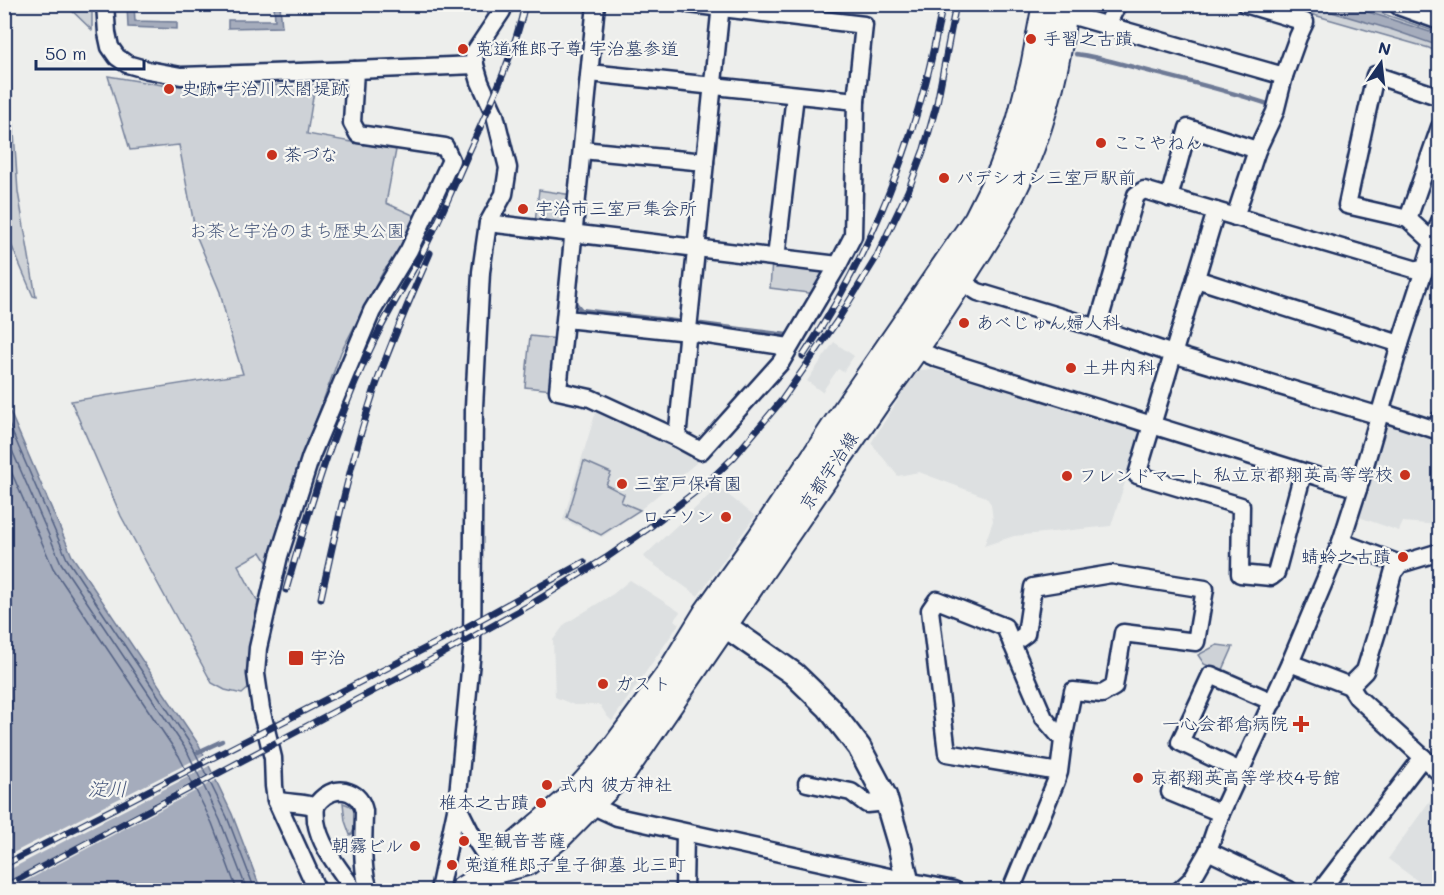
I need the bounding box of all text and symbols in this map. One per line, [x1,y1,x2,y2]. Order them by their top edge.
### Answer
place label: 手習之古蹟 [1043,26,1133,50]
marker: 手習之古蹟 [1024,32,1038,46]
scale bar [36,33,144,71]
north arrow [1351,33,1411,93]
place label: 莵道稚郎子尊 宇治墓参道 [475,36,679,60]
text: N [1376,36,1393,60]
text: 50 m [45,41,87,65]
marker: 莵道稚郎子尊 宇治墓参道 [456,42,470,56]
place label: 史跡 宇治川太閤堤跡 [181,76,349,100]
marker: 史跡 宇治川太閤堤跡 [162,82,176,96]
place label: ここやねん [1113,130,1203,154]
marker: ここやねん [1094,136,1108,150]
place label: 茶づな [284,142,338,166]
marker: 茶づな [265,148,279,162]
place label: パデシオン三室戸駅前 [956,165,1136,189]
marker: パデシオン三室戸駅前 [937,171,951,185]
place label: 宇治市三室戸集会所 [535,196,697,220]
marker: 宇治市三室戸集会所 [516,202,530,216]
park label: お茶と宇治のまち歴史公園 [189,218,405,242]
place label: あべじゅん婦人科 [976,310,1120,334]
marker: あべじゅん婦人科 [957,316,971,330]
place label: 土井内科 [1083,355,1155,379]
marker: 土井内科 [1064,361,1078,375]
street label: 京都宇治線 [793,426,863,514]
place label: 私立京都翔英高等学校 [1213,462,1393,486]
place label: フレンドマート [1079,463,1205,487]
marker: 私立京都翔英高等学校 [1398,468,1412,482]
marker: フレンドマート [1060,469,1074,483]
place label: 三室戸保育園 [634,471,742,495]
marker: 三室戸保育園 [615,477,629,491]
place label: ローソン [642,504,714,528]
marker: ローソン [719,510,733,524]
place label: 蜻蛉之古蹟 [1301,544,1391,568]
marker: 蜻蛉之古蹟 [1396,550,1410,564]
place label: 宇治 [310,645,346,669]
marker: 宇治 [287,649,305,667]
place label: ガスト [615,671,671,695]
marker: ガスト [596,677,610,691]
place label: 一心会都倉病院 [1162,711,1288,735]
marker: 一心会都倉病院 [1292,715,1310,733]
place label: 京都翔英高等学校4号館 [1150,765,1341,789]
marker: 京都翔英高等学校4号館 [1131,771,1145,785]
place label: 式内 彼方神社 [559,772,673,796]
water label: 淀川 [87,775,127,801]
marker: 式内 彼方神社 [540,778,554,792]
place label: 椎本之古蹟 [439,790,529,814]
marker: 椎本之古蹟 [534,796,548,810]
place label: 聖観音菩薩 [476,828,566,852]
place label: 朝霧ビル [331,833,403,857]
marker: 聖観音菩薩 [457,834,471,848]
marker: 朝霧ビル [408,839,422,853]
place label: 莵道稚郎子皇子御墓 北三町 [464,852,686,876]
marker: 莵道稚郎子皇子御墓 北三町 [445,858,459,872]

